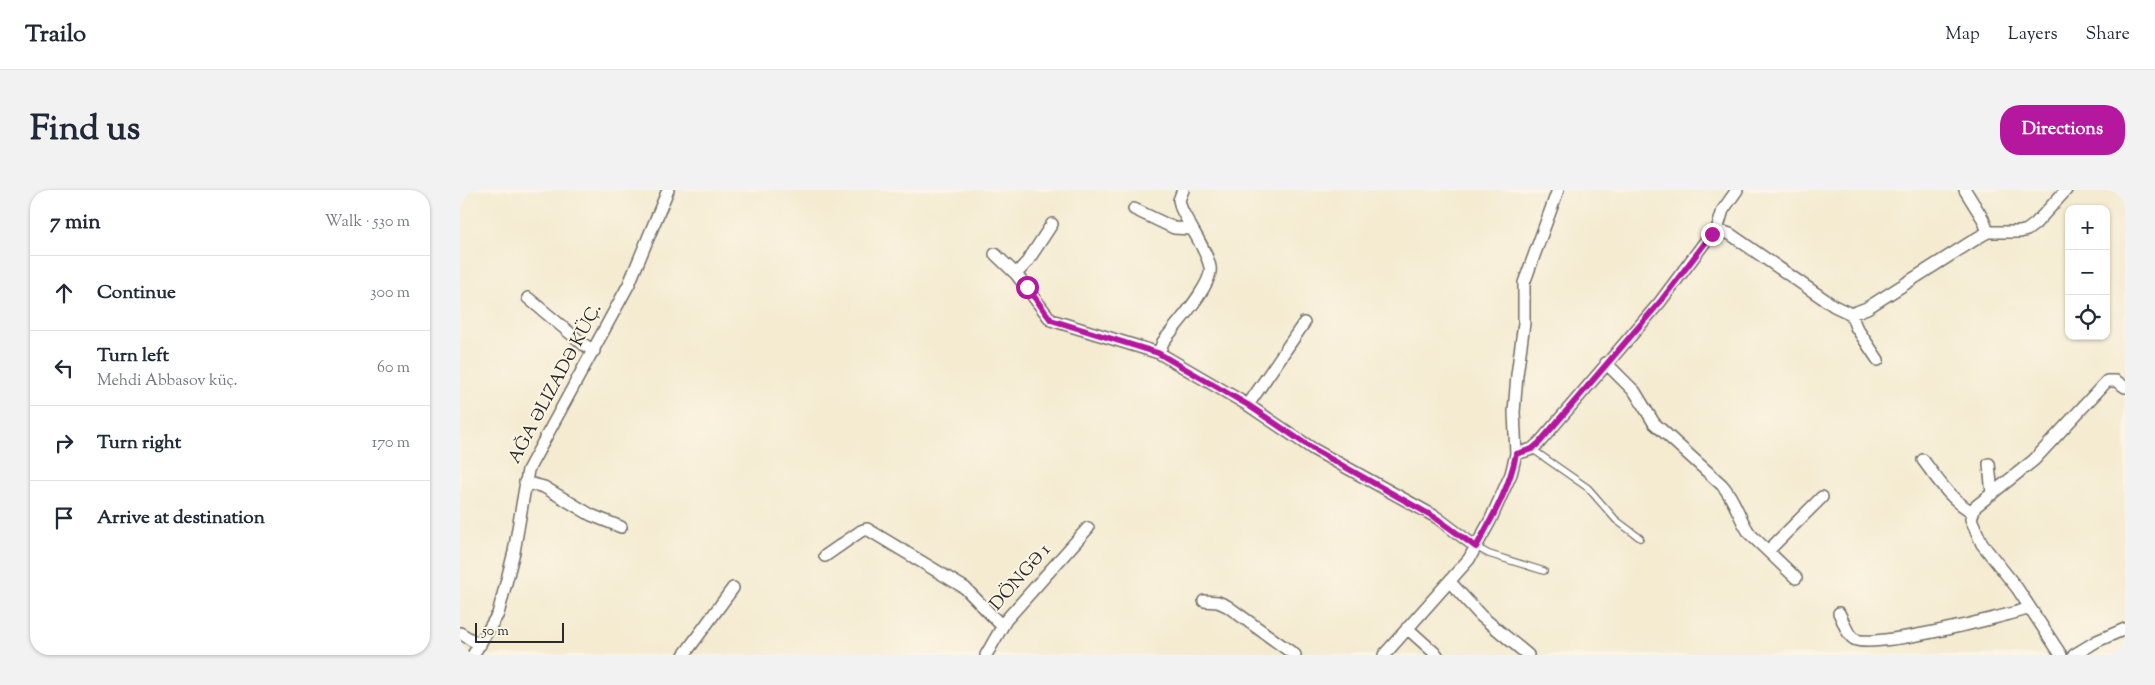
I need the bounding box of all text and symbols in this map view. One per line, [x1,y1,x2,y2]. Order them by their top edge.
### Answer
text: Trailo [25,18,86,52]
text: Map [1945,22,1980,48]
text: Layers [2008,22,2058,48]
text: Share [2086,22,2130,48]
text: Find us [30,105,140,156]
button: Directions [2000,105,2125,155]
map controls [2065,205,2110,340]
button: + [2065,205,2110,250]
text: 7 min [50,208,101,238]
text: Walk · 530 m [325,211,410,234]
route end [1701,223,1724,246]
button: − [2065,250,2110,295]
route start [1016,276,1039,299]
icon: ahead [50,279,78,307]
text: Continue [97,280,176,307]
text: 300 m [370,282,410,305]
button: locate [2065,295,2110,340]
street label: AĞA ƏLIZADƏ KÜÇ. [503,299,609,469]
text: Turn left [97,343,169,370]
icon: left [50,354,78,382]
text: 60 m [377,357,410,380]
text: Mehdi Abbasov küç. [97,370,237,393]
icon: right [50,429,78,457]
text: Turn right [97,430,181,457]
text: 170 m [372,432,410,455]
icon: arrive [50,504,78,532]
text: Arrive at destination [97,505,265,532]
street label: DÖNGƏ 1 [984,539,1058,617]
scale bar [475,620,564,643]
text: 50 m [482,622,509,642]

